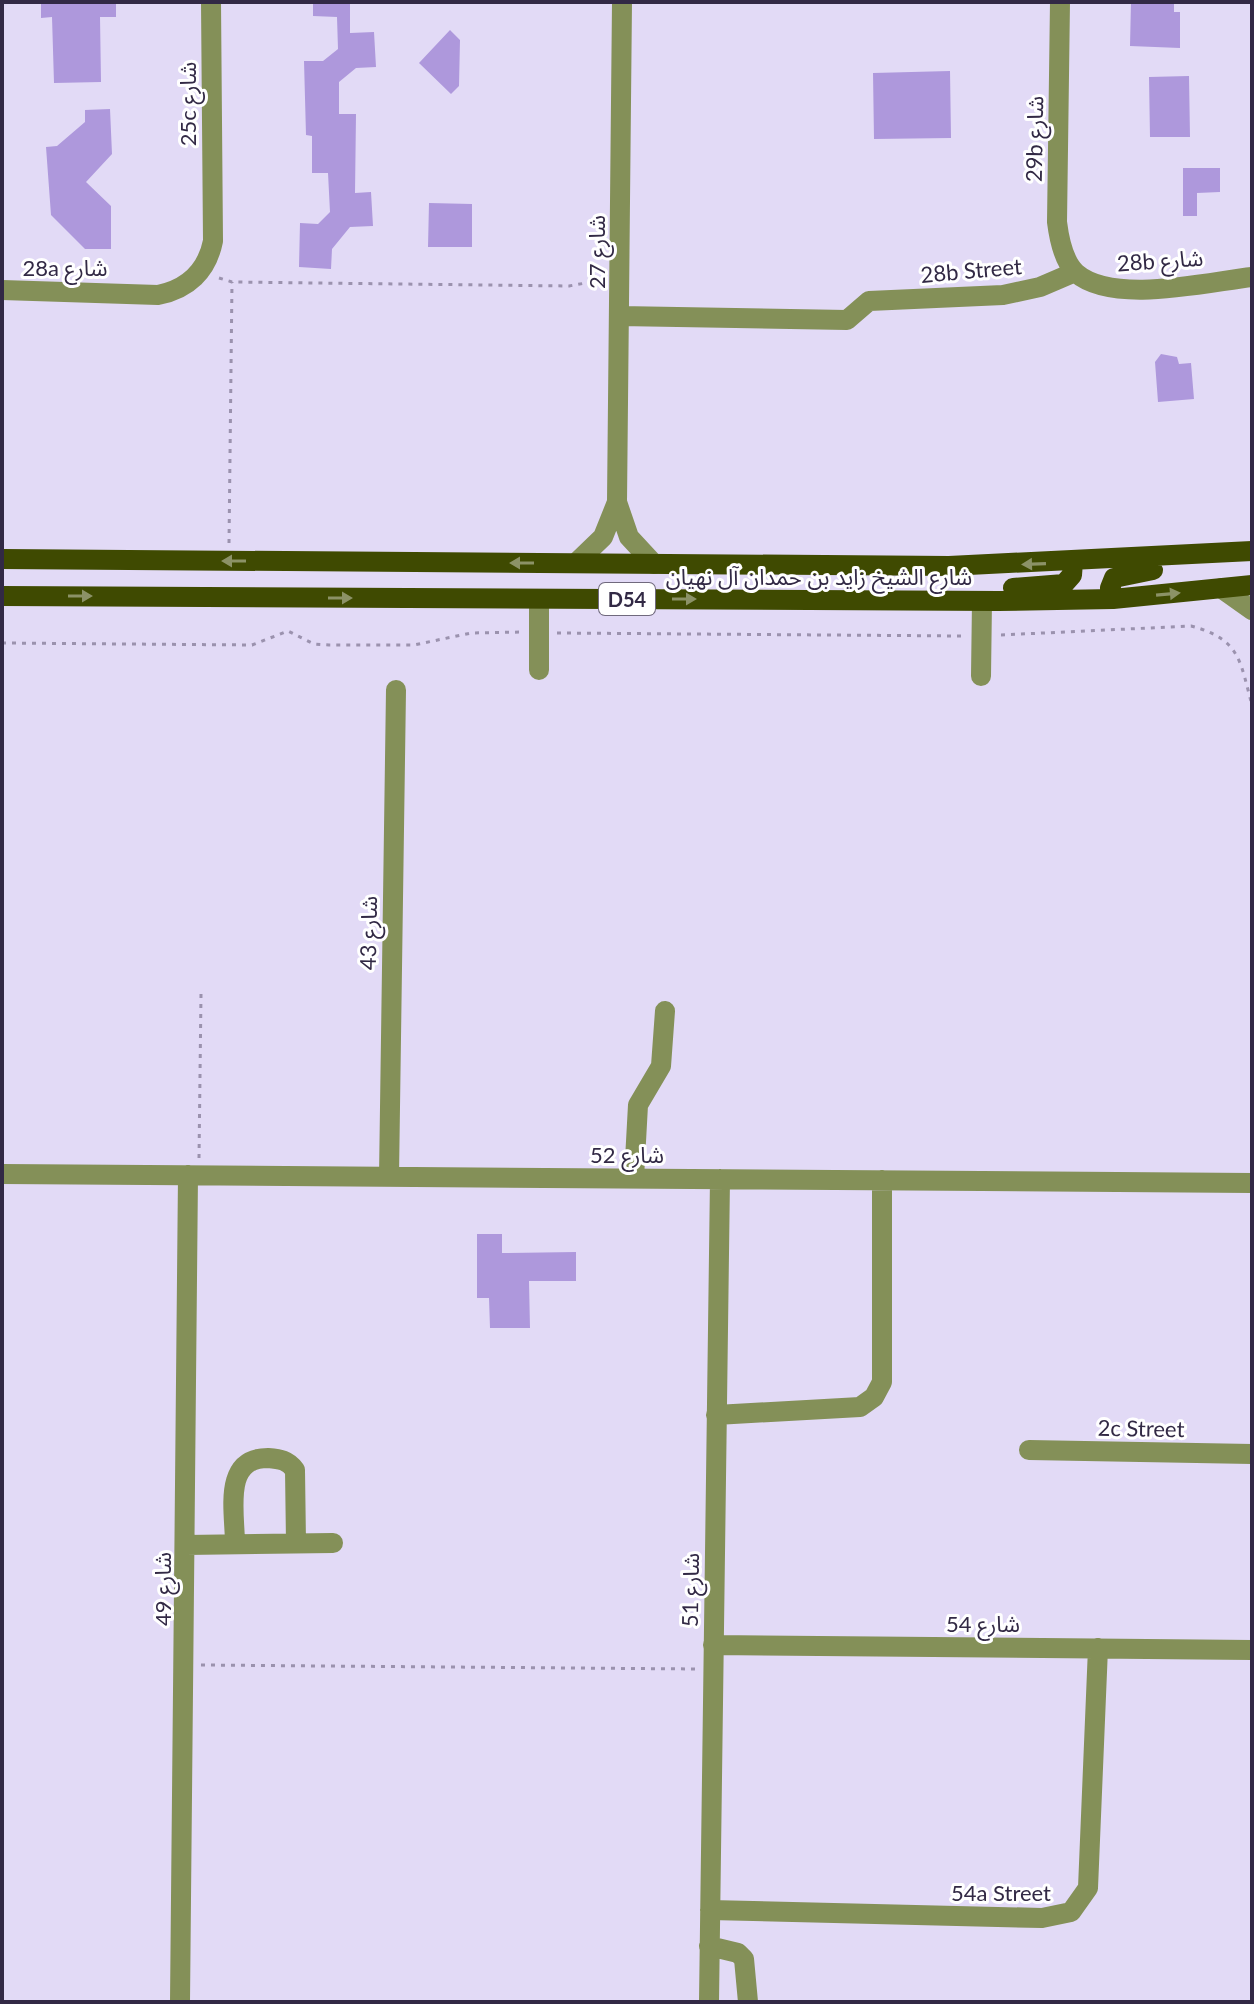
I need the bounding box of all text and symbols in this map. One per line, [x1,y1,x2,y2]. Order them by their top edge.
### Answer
street label: 25c شارع [174,62,205,146]
street label: 29b شارع [1020,96,1052,182]
street label: شارع 27 [583,215,614,289]
street label: 28b شارع [1116,244,1204,280]
street label: 28b Street [919,252,1023,288]
street label: 28a شارع [23,254,107,285]
one-way arrow [221,555,246,567]
one-way arrow [509,557,534,569]
one-way arrow [1021,557,1046,570]
street label: شارع الشيخ زايد بن حمدان آل نهيان [666,563,972,594]
road number: D54 [599,583,655,615]
one-way arrow [1156,587,1181,600]
one-way arrow [68,590,93,602]
one-way arrow [328,592,353,604]
one-way arrow [672,593,697,605]
street label: شارع 43 [354,896,386,970]
street label: شارع 52 [590,1141,664,1172]
street label: 2c Street [1097,1414,1185,1442]
street label: شارع 49 [149,1552,180,1626]
street label: شارع 51 [676,1553,708,1627]
street label: شارع 54 [946,1610,1020,1641]
street label: 54a Street [951,1879,1051,1906]

